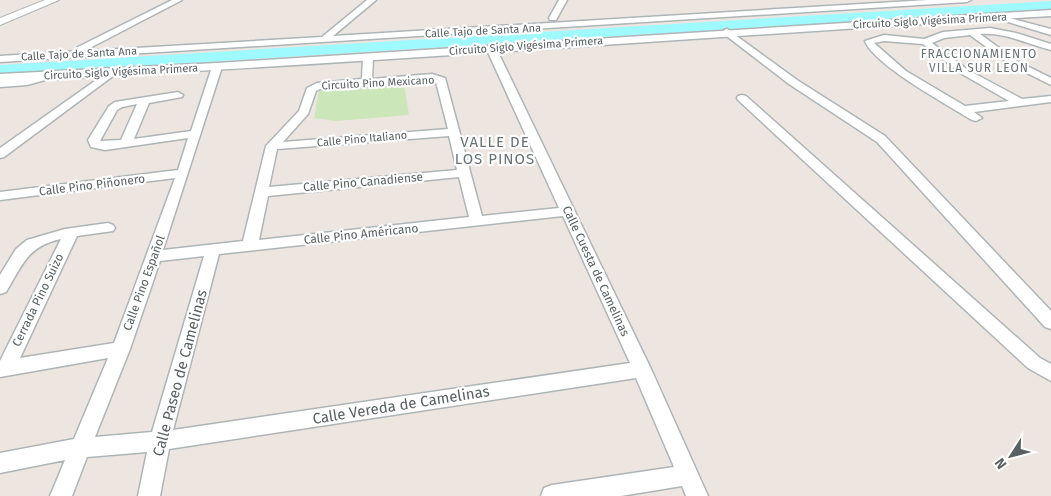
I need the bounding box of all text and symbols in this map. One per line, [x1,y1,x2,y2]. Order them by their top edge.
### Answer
street label: Circuito Siglo Vigésima Primera [853,10,1007,32]
street label: Calle Tajo de Santa Ana [425,21,541,41]
street label: Circuito Siglo Vigésima Primera [449,34,603,58]
street label: Calle Tajo de Santa Ana [21,44,137,64]
district label: FRACCIONAMIENTO VILLA SUR LEON [921,47,1037,75]
street label: Circuito Siglo Vigésima Primera [44,61,198,83]
street label: Circuito Pino Mexicano [321,74,435,92]
street label: Calle Pino Italiano [316,129,408,149]
district label: VALLE DE LOS PINOS [455,133,535,168]
street label: Calle Pino Canadiense [302,170,424,194]
street label: Calle Pino Piñonero [38,172,146,198]
street label: Calle Cuesta de Camelinas [560,204,633,339]
street label: Calle Pino Américano [303,221,419,247]
street label: Calle Pino Español [120,233,168,333]
street label: Cerrada Pino Suizo [9,251,67,349]
street label: Calle Paseo de Camelinas [149,288,211,458]
street label: Calle Vereda de Camelinas [311,382,491,428]
north arrow [986,431,1036,481]
text: N [991,455,1010,472]

